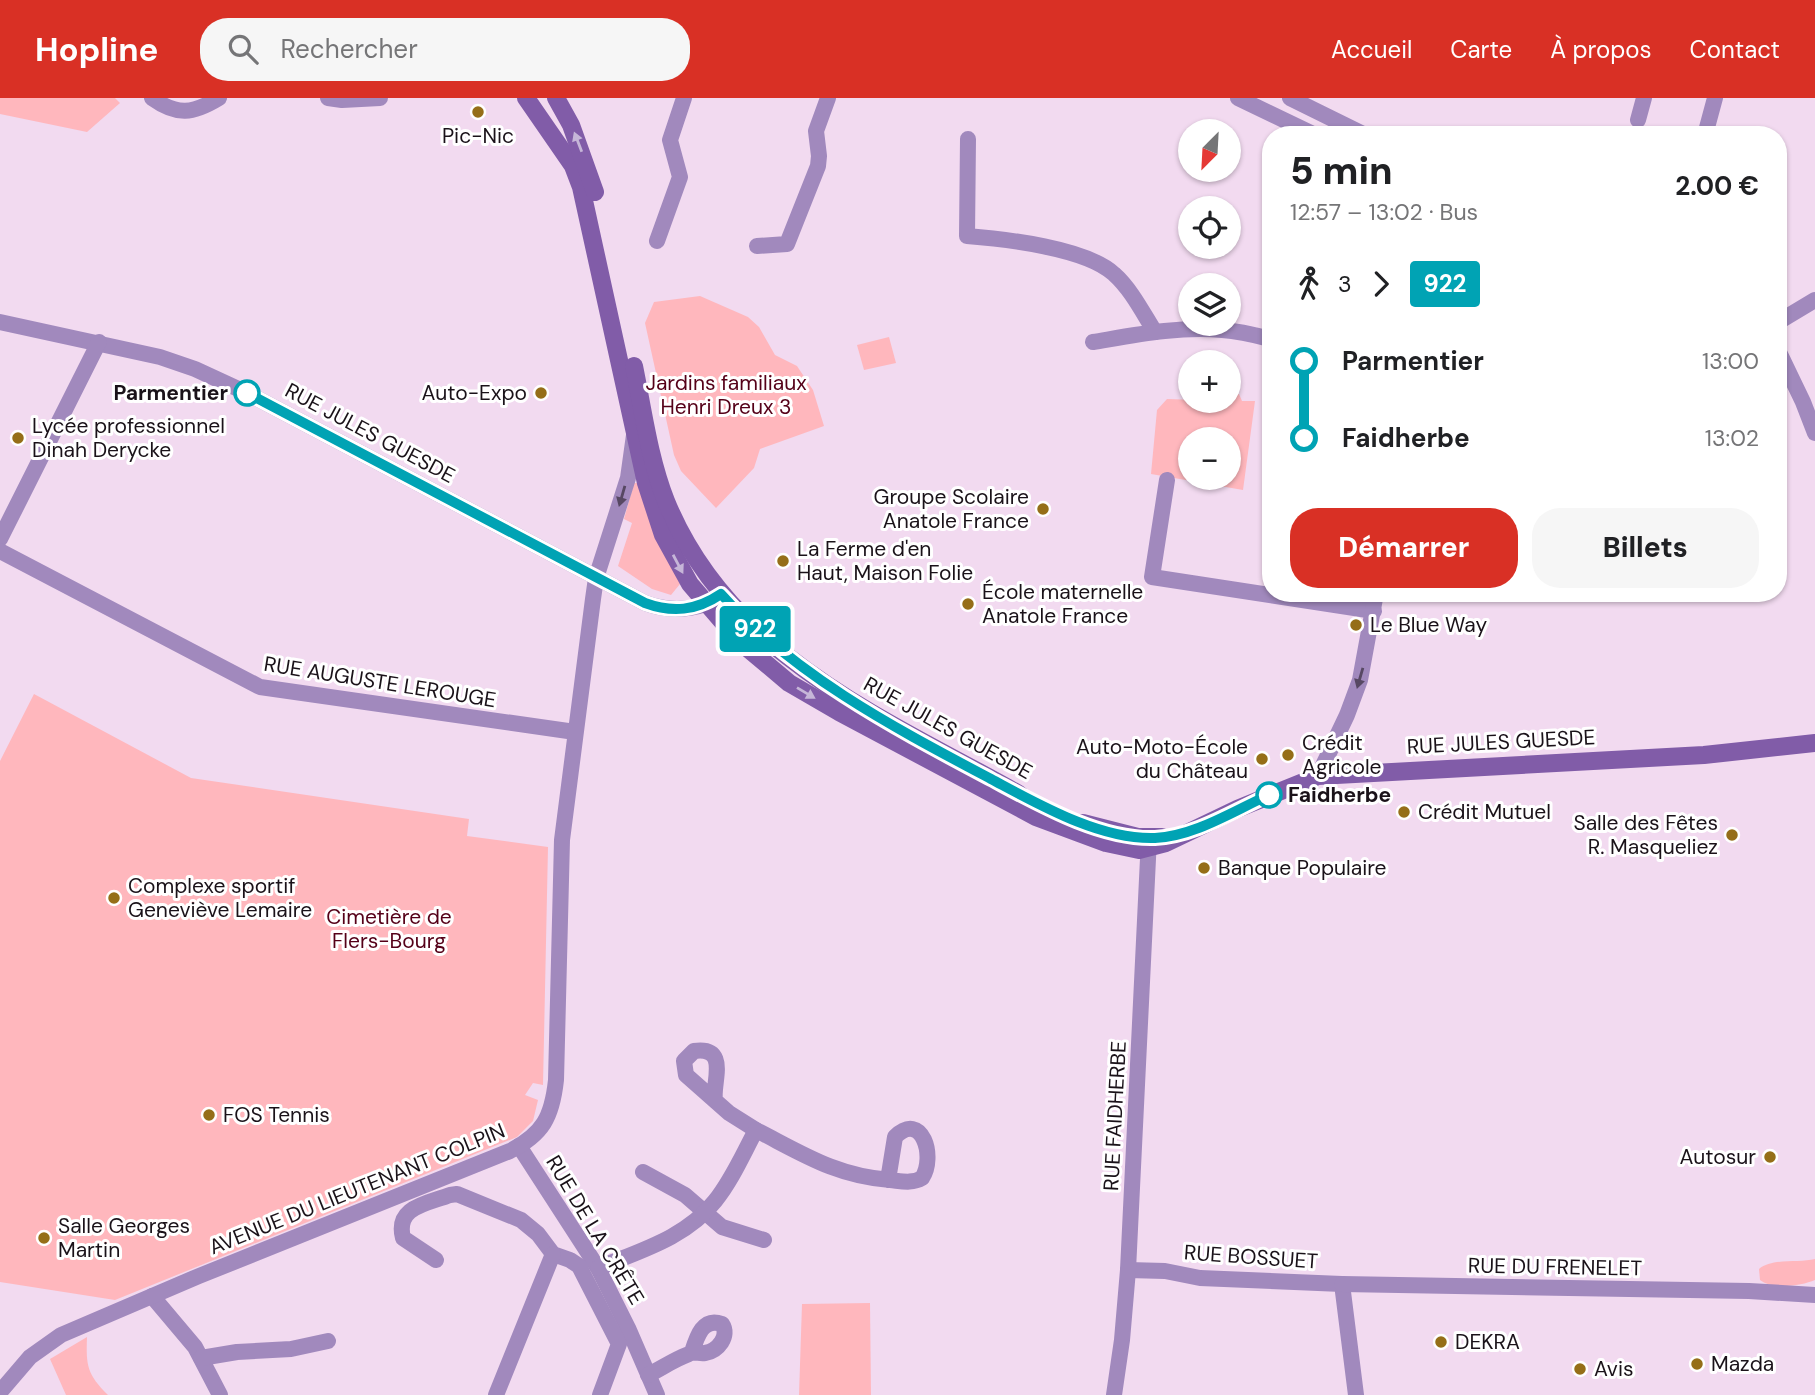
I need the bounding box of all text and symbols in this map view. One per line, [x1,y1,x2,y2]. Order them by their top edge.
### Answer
search box [200,18,690,81]
text: Hopline [35,28,158,71]
icon: search [224,30,262,68]
text: Rechercher [280,32,418,66]
text: Accueil [1331,34,1412,65]
text: Carte [1450,34,1512,65]
text: À propos [1550,34,1652,65]
text: Contact [1690,34,1780,65]
marker: Pic-Nic [470,104,486,120]
north arrow [1178,119,1241,182]
map controls [1178,119,1241,490]
place label: Pic-Nic [442,122,514,150]
one-way arrow [572,132,583,153]
text: 5 min [1290,146,1393,196]
text: 2.00 € [1675,169,1759,203]
button: locate [1178,196,1241,259]
text: 12:57 – 13:02 · Bus [1290,197,1478,227]
icon: walk [1290,265,1328,303]
icon: forward [1362,265,1400,303]
text: 922 [1424,268,1466,299]
text: 3 [1338,269,1352,299]
button: layers [1178,273,1241,336]
text: Parmentier [1342,344,1484,378]
text: 13:00 [1702,346,1759,376]
button: + [1178,350,1241,413]
park label: Jardins familiaux Henri Dreux 3 [645,369,807,421]
street label: RUE JULES GUESDE [280,376,460,490]
place label: Parmentier [113,379,228,407]
place label: Auto-Expo [422,379,527,407]
marker: Parmentier [234,380,260,406]
marker: Auto-Expo [533,385,549,401]
place label: Lycée professionnel Dinah Derycke [32,412,225,464]
text: Faidherbe [1342,421,1470,455]
text: 13:02 [1705,423,1759,453]
button: − [1178,427,1241,490]
marker: Lycée professionnel Dinah Derycke [10,430,26,446]
place label: Groupe Scolaire Anatole France [873,483,1029,535]
one-way arrow [617,486,627,507]
marker: Groupe Scolaire Anatole France [1035,501,1051,517]
button: Démarrer [1290,508,1518,588]
button: Billets [1532,508,1759,588]
place label: La Ferme d'en Haut, Maison Folie [797,535,973,587]
marker: La Ferme d'en Haut, Maison Folie [775,553,791,569]
one-way arrow [672,554,684,574]
place label: École maternelle Anatole France [982,578,1143,630]
marker: École maternelle Anatole France [960,596,976,612]
line badge: 922 [715,606,795,652]
place label: Le Blue Way [1370,611,1487,639]
text: 922 [734,613,776,644]
marker: Le Blue Way [1348,617,1364,633]
street label: RUE AUGUSTE LEROUGE [262,650,498,714]
one-way arrow [1355,668,1365,689]
street label: RUE JULES GUESDE [859,670,1037,786]
one-way arrow [796,687,815,699]
street label: RUE JULES GUESDE [1406,723,1596,761]
place label: Crédit Agricole [1302,729,1382,781]
place label: Auto-Moto-École du Château [1076,733,1248,785]
marker: Crédit Agricole [1280,747,1296,763]
marker: Auto-Moto-École du Château [1254,751,1270,767]
place label: Faidherbe [1288,781,1391,809]
marker: Faidherbe [1256,782,1282,808]
place label: Crédit Mutuel [1418,798,1551,826]
marker: Crédit Mutuel [1396,804,1412,820]
place label: Salle des Fêtes R. Masqueliez [1574,809,1718,861]
marker: Salle des Fêtes R. Masqueliez [1724,827,1740,843]
place label: Banque Populaire [1218,854,1387,882]
marker: Banque Populaire [1196,860,1212,876]
place label: Complexe sportif Geneviève Lemaire [128,872,312,924]
marker: Complexe sportif Geneviève Lemaire [106,890,122,906]
park label: Cimetière de Flers-Bourg [326,903,452,955]
street label: RUE FAIDHERBE [1097,1040,1133,1192]
place label: FOS Tennis [223,1101,330,1129]
marker: FOS Tennis [201,1107,217,1123]
street label: AVENUE DU LIEUTENANT COLPIN [205,1117,509,1261]
place label: Autosur [1680,1143,1756,1171]
marker: Autosur [1762,1149,1778,1165]
street label: RUE DE LA CRÊTE [539,1150,651,1310]
place label: Salle Georges Martin [58,1212,190,1264]
marker: Salle Georges Martin [36,1230,52,1246]
street label: RUE BOSSUET [1183,1238,1319,1276]
street label: RUE DU FRENELET [1468,1251,1643,1283]
place label: DEKRA [1455,1328,1520,1356]
marker: DEKRA [1433,1334,1449,1350]
place label: Mazda [1711,1350,1774,1378]
place label: Avis [1594,1355,1634,1383]
marker: Mazda [1689,1356,1705,1372]
marker: Avis [1572,1361,1588,1377]

